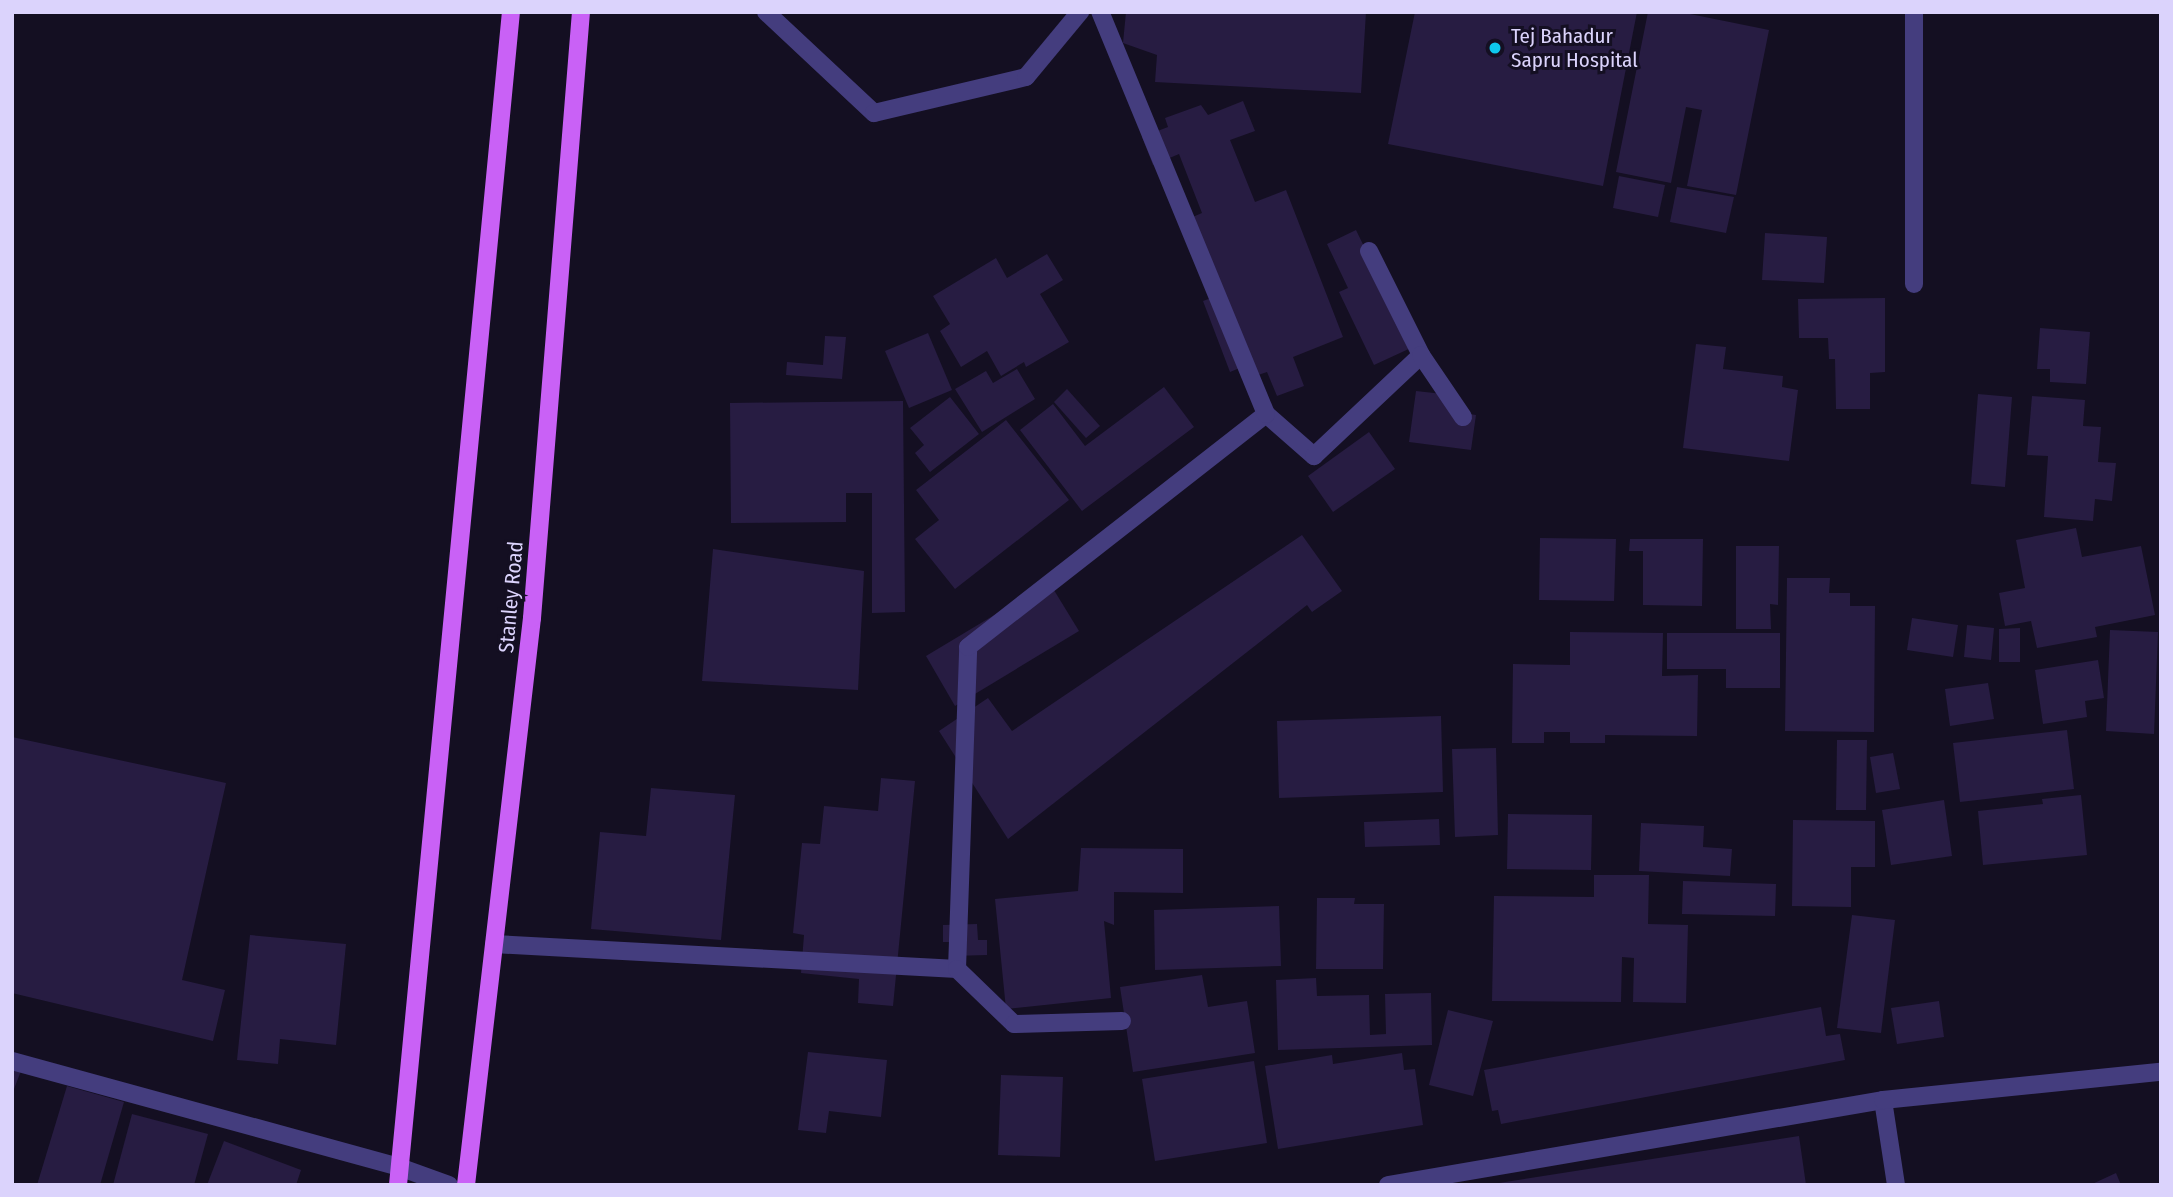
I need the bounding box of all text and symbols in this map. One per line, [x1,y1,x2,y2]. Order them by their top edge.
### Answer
place label: Tej Bahadur Sapru Hospital [1511,23,1638,73]
marker: Tej Bahadur Sapru Hospital [1485,38,1505,58]
street label: Stanley Road [494,540,528,654]

